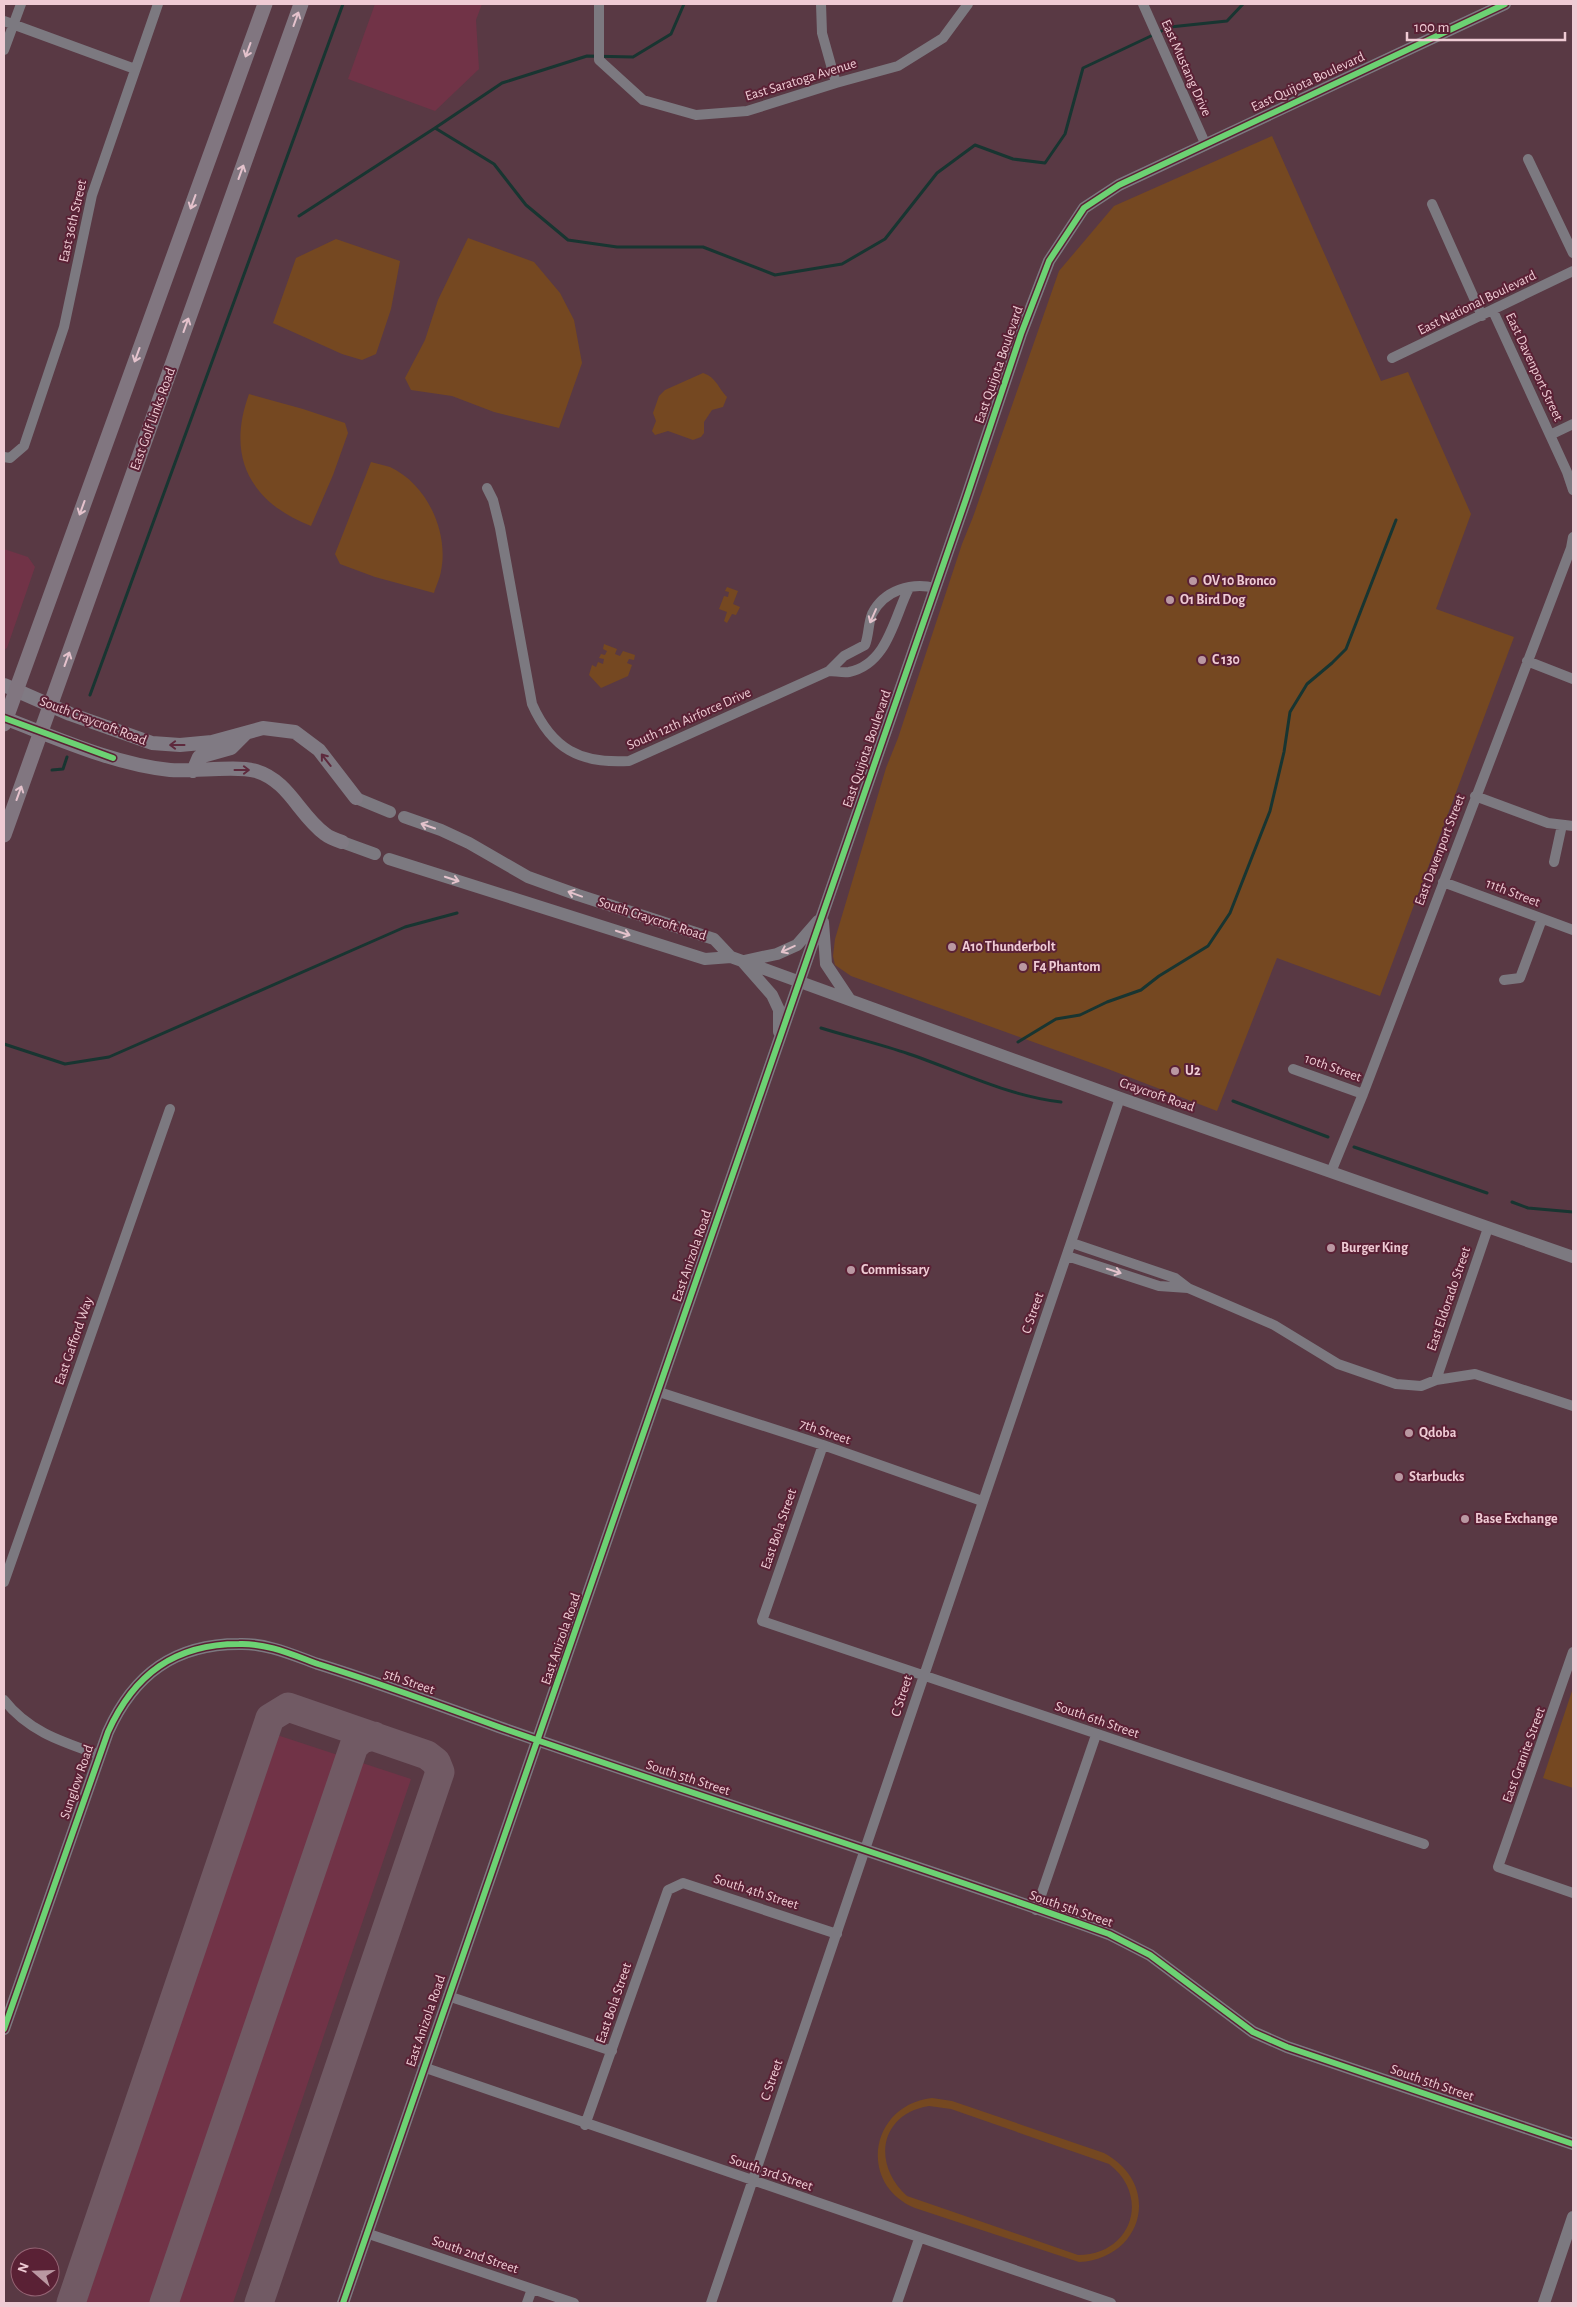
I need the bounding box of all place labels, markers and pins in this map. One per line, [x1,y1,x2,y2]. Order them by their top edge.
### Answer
place label: OV 10 Bronco [1203,574,1276,588]
marker: OV 10 Bronco [1187,575,1199,587]
place label: O1 Bird Dog [1180,593,1246,607]
marker: O1 Bird Dog [1164,594,1176,606]
place label: C 130 [1212,653,1240,667]
marker: C 130 [1196,654,1208,666]
place label: A10 Thunderbolt [962,940,1056,954]
marker: A10 Thunderbolt [946,941,958,953]
place label: F4 Phantom [1033,960,1101,974]
marker: F4 Phantom [1017,961,1029,973]
place label: U2 [1185,1064,1201,1078]
marker: U2 [1169,1065,1181,1077]
place label: Burger King [1341,1241,1409,1255]
marker: Burger King [1325,1242,1337,1254]
place label: Commissary [861,1263,930,1277]
marker: Commissary [845,1264,857,1276]
place label: Qdoba [1419,1426,1457,1440]
marker: Qdoba [1403,1427,1415,1439]
place label: Starbucks [1409,1470,1464,1484]
marker: Starbucks [1393,1471,1405,1483]
place label: Base Exchange [1475,1512,1558,1526]
marker: Base Exchange [1459,1513,1471,1525]

